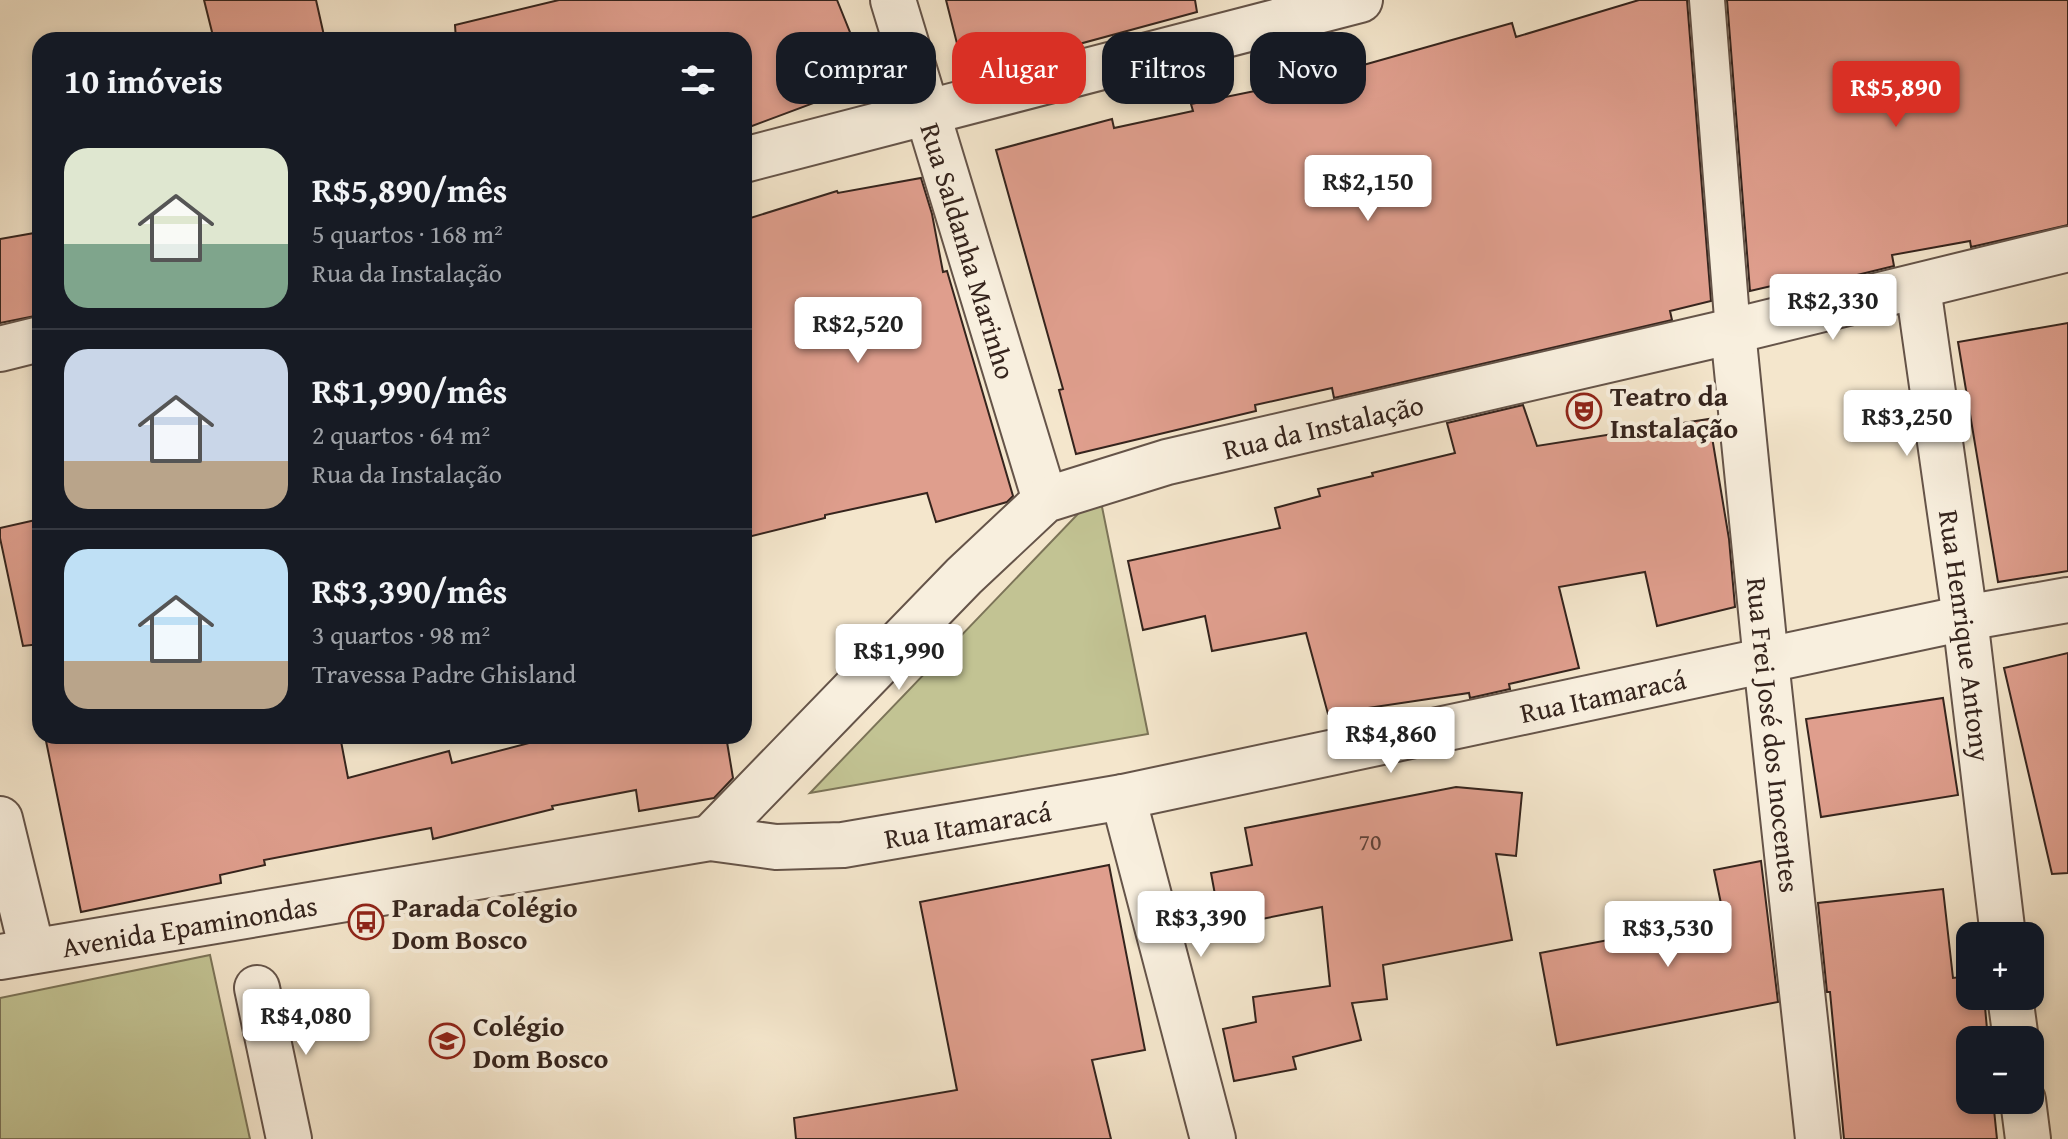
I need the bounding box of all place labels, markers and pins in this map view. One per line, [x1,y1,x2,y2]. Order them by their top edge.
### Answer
pin: R$5,890 [1822,61,1970,129]
pin: R$2,150 [1294,155,1442,223]
pin: R$2,330 [1759,274,1907,342]
pin: R$2,520 [784,297,932,365]
place label: Teatro da Instalação [1610,375,1738,448]
pin: R$3,250 [1833,390,1981,458]
theatre icon: Teatro da Instalação [1565,392,1603,430]
pin: R$1,990 [825,624,973,692]
pin: R$4,860 [1317,707,1465,775]
place label: Parada Colégio Dom Bosco [392,886,578,959]
pin: R$3,390 [1127,891,1275,959]
pin: R$3,530 [1594,901,1742,969]
bus stop icon: Parada Colégio Dom Bosco [347,903,385,941]
pin: R$4,080 [232,989,380,1057]
place label: Colégio Dom Bosco [473,1005,608,1078]
school or university icon: Colégio Dom Bosco [428,1022,466,1060]

